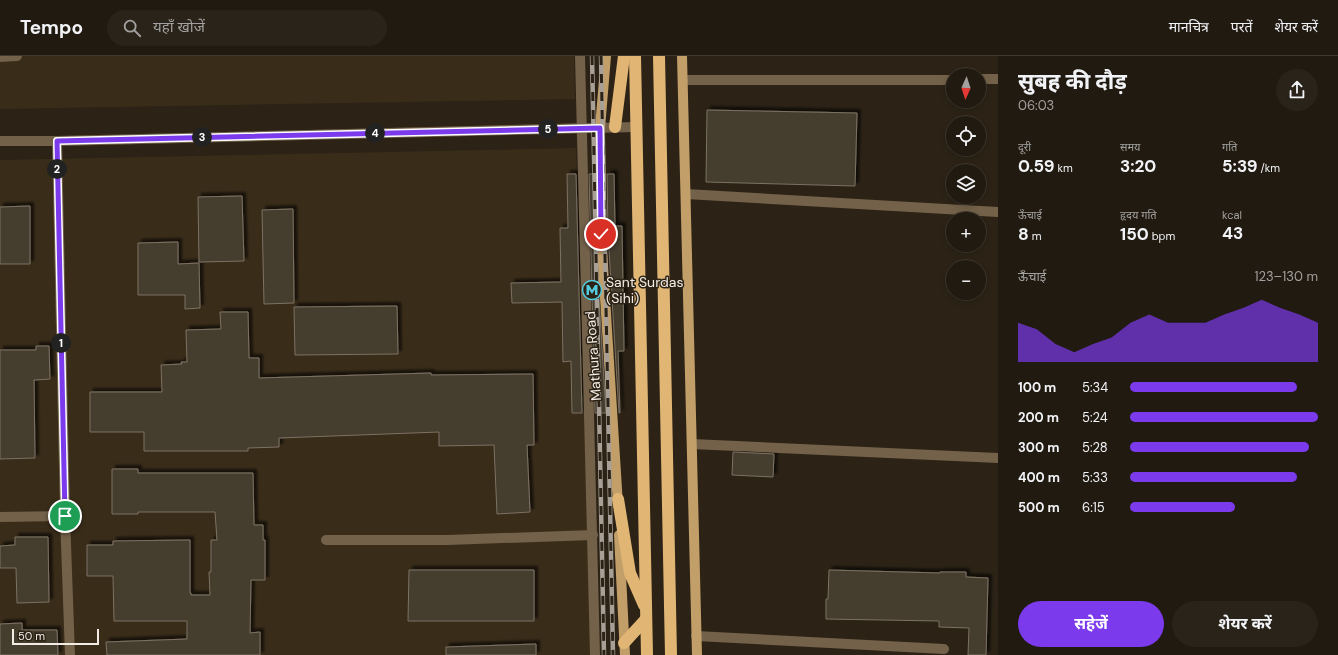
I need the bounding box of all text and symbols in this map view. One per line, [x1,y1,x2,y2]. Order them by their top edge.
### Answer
search box [107,10,387,46]
text: Tempo [20,15,83,40]
icon: search [121,17,143,39]
text: यहाँ खोजें [153,17,205,37]
text: मानचित्र [1169,18,1209,36]
text: परतें [1231,18,1252,36]
text: शेयर करें [1274,18,1318,36]
text: सुबह की दौड़ [1018,67,1127,96]
north arrow [946,68,986,108]
map controls [946,68,986,300]
button: share [1276,69,1318,111]
text: 06:03 [1018,97,1054,114]
button: locate [946,116,986,156]
pin: 5 [538,119,558,139]
text: 5 [545,122,551,136]
pin: 4 [365,123,385,143]
text: 4 [371,126,379,140]
pin: 3 [192,127,212,147]
text: 3 [199,130,205,144]
text: दूरी [1018,140,1031,154]
text: समय [1120,140,1140,154]
text: गति [1222,140,1237,154]
text: 0.59 [1018,155,1055,177]
text: 3:20 [1120,155,1156,177]
text: 5:39 [1222,155,1258,177]
pin: 2 [47,159,67,179]
text: km [1055,161,1073,175]
text: /km [1258,161,1280,175]
text: 2 [54,162,60,176]
button: layers [946,164,986,204]
text: ऊँचाई [1018,208,1042,222]
text: हृदय गति [1120,208,1157,222]
text: kcal [1222,208,1242,222]
button: + [946,212,986,252]
pin [584,217,618,251]
text: 43 [1222,222,1243,244]
icon: check [590,223,612,245]
text: 8 [1018,223,1029,245]
text: 150 [1120,223,1149,245]
text: m [1029,229,1042,243]
text: bpm [1149,229,1175,243]
button: − [946,260,986,300]
text: ऊँचाई [1018,268,1046,285]
text: 123–130 m [1254,268,1318,285]
place label: Sant Surdas (Sihi) [606,273,683,307]
metro station icon: Sant Surdas (Sihi) [581,279,603,301]
street label: Mathura Road [581,311,605,401]
pin: 1 [51,333,71,353]
text: 1 [59,336,63,350]
text: 100 m [1018,379,1056,396]
text: 5:34 [1082,379,1108,396]
text: 200 m [1018,409,1059,426]
text: 5:24 [1082,409,1108,426]
text: 300 m [1018,439,1059,456]
text: 5:28 [1082,439,1108,456]
text: 400 m [1018,469,1060,486]
text: 5:33 [1082,469,1108,486]
pin [48,499,82,533]
text: 500 m [1018,499,1060,516]
text: 6:15 [1082,499,1105,516]
icon: arrive [54,505,76,527]
button: सहेजें [1018,601,1164,647]
button: शेयर करें [1172,601,1318,647]
scale bar [12,627,99,646]
text: 50 m [18,629,45,643]

